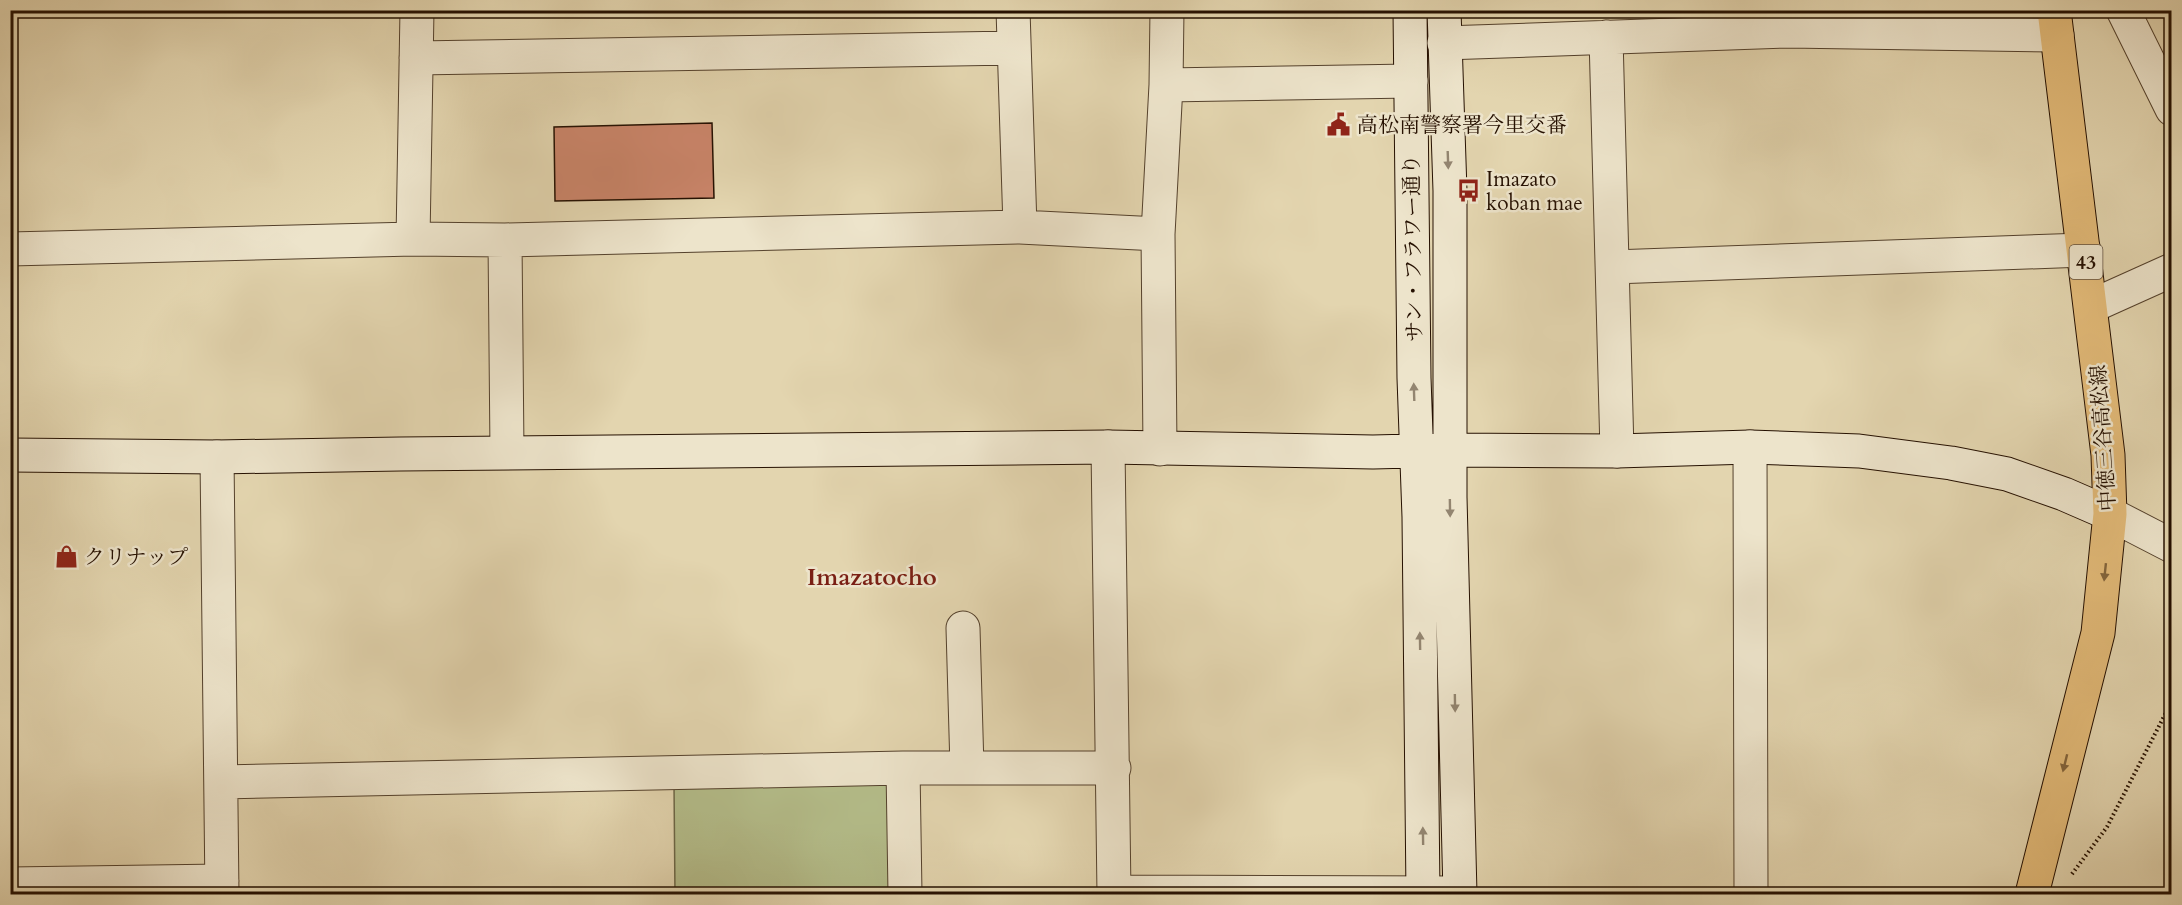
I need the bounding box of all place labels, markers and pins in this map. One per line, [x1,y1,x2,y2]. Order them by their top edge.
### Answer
place label: 高松南警察署今里交番 [1357,111,1567,140]
public building icon: 高松南警察署今里交番 [1326,112,1352,138]
place label: Imazato koban mae [1486,165,1583,218]
bus stop icon: Imazato koban mae [1455,178,1481,204]
place label: クリナップ [84,543,188,572]
shop icon: クリナップ [53,544,79,570]

